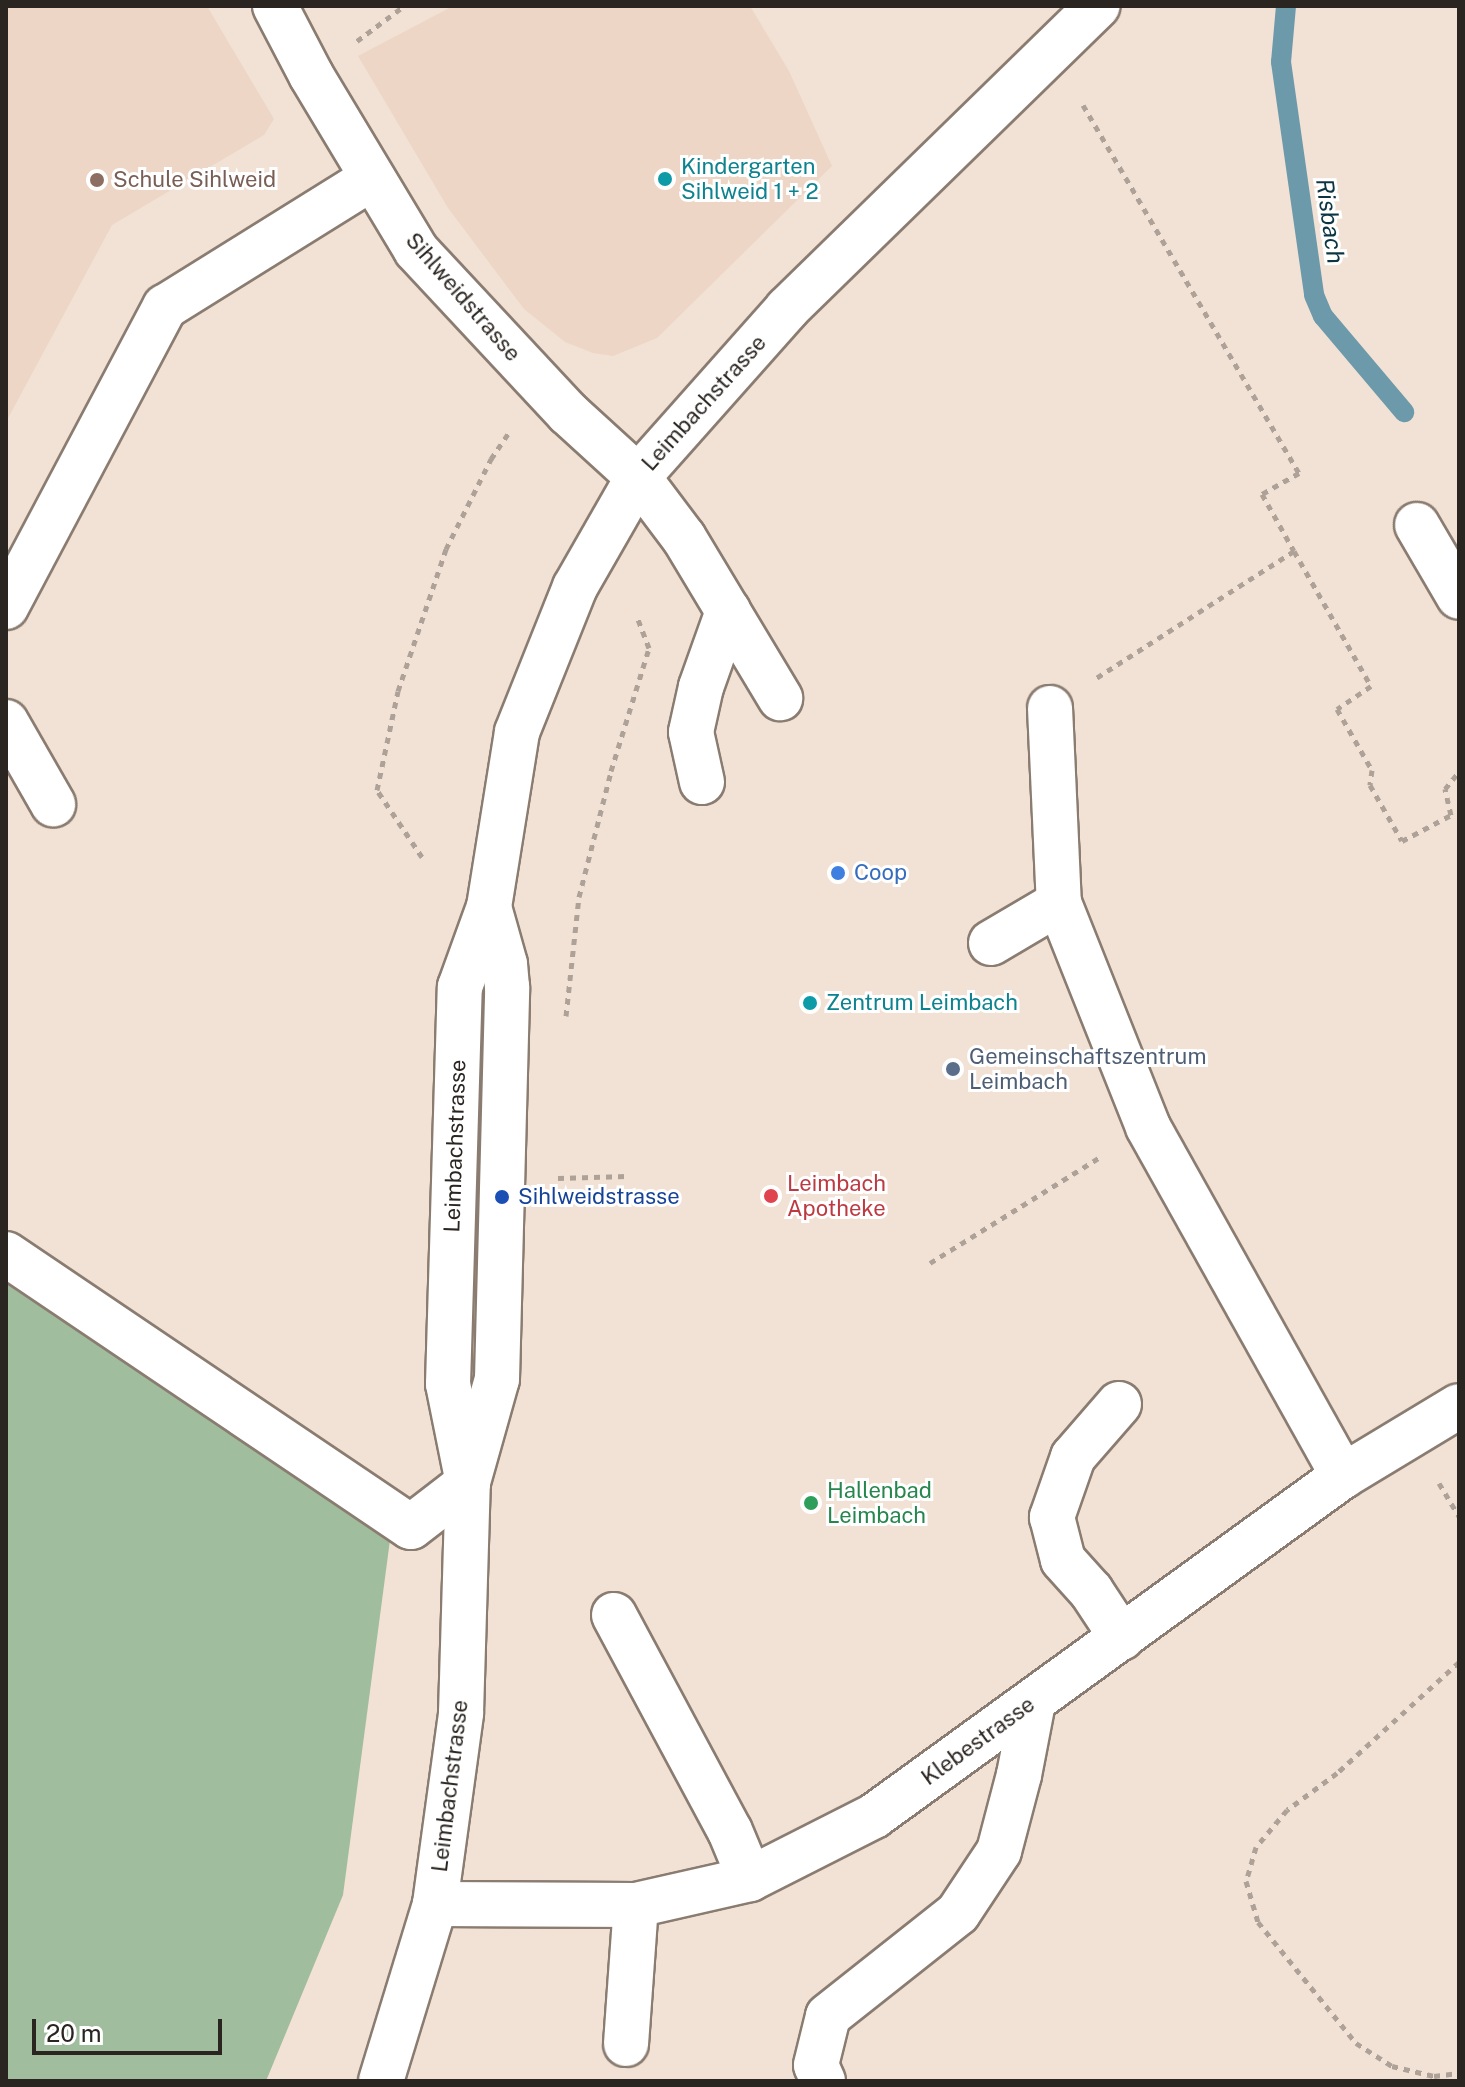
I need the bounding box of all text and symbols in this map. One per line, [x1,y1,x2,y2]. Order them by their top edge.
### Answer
place label: Kindergarten Sihlweid 1 + 2 [681,153,819,204]
place label: Schule Sihlweid [113,167,276,193]
marker: Kindergarten Sihlweid 1 + 2 [656,170,674,188]
marker: Schule Sihlweid [88,171,106,189]
water label: Risbach [1310,177,1350,265]
street label: Sihlweidstrasse [400,227,526,367]
street label: Leimbachstrasse [636,330,772,476]
place label: Coop [854,860,907,886]
marker: Coop [829,864,847,882]
place label: Zentrum Leimbach [826,990,1018,1016]
marker: Zentrum Leimbach [801,994,819,1012]
place label: Gemeinschaftszentrum Leimbach [969,1043,1207,1094]
street label: Leimbachstrasse [439,1059,471,1233]
marker: Gemeinschaftszentrum Leimbach [944,1060,962,1078]
place label: Leimbach Apotheke [787,1170,886,1222]
place label: Sihlweidstrasse [518,1184,680,1210]
marker: Leimbach Apotheke [762,1187,780,1205]
marker: Sihlweidstrasse [493,1188,511,1206]
place label: Hallenbad Leimbach [827,1477,932,1528]
marker: Hallenbad Leimbach [802,1494,820,1512]
street label: Klebestrasse [916,1691,1040,1791]
street label: Leimbachstrasse [426,1698,474,1874]
scale bar [36,2003,226,2053]
text: 20 m [46,2019,102,2047]

